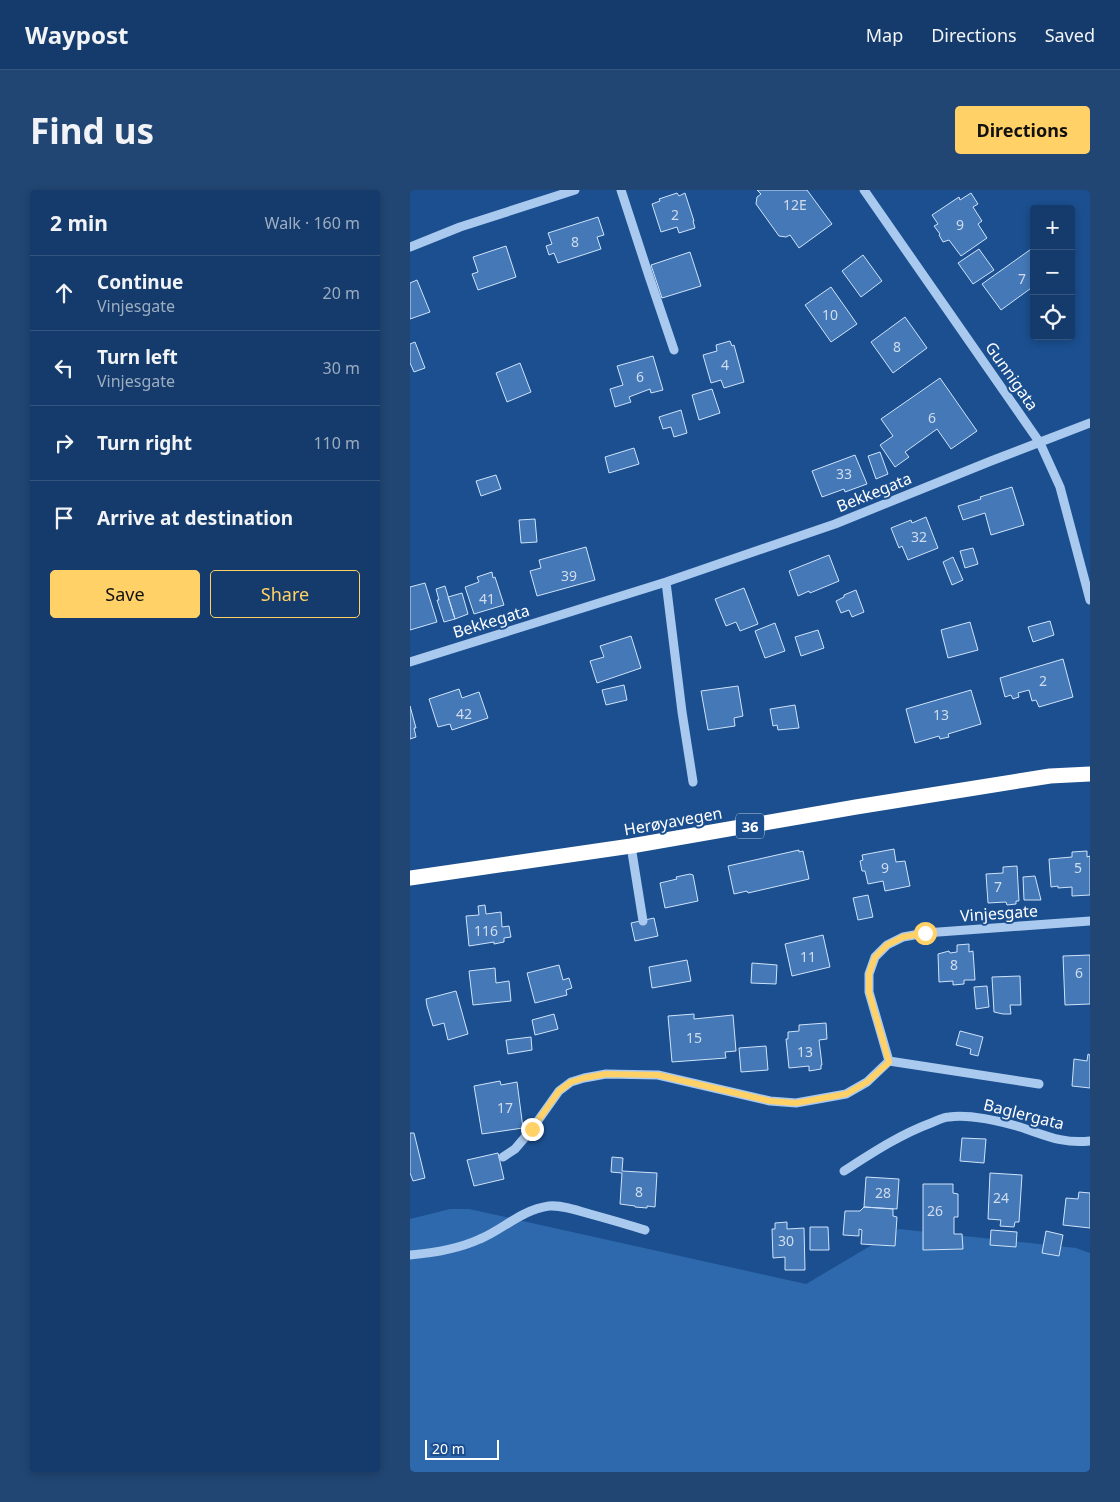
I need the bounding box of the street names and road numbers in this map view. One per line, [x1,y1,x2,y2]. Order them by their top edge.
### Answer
street label: Gunnigata [980,337,1044,415]
street label: Bekkegata [833,467,915,517]
street label: Bekkegata [450,599,532,643]
street label: Herøyavegen [622,802,724,840]
road number: 36 [736,814,764,838]
street label: Vinjesgate [959,899,1039,927]
street label: Baglergata [981,1093,1067,1135]

